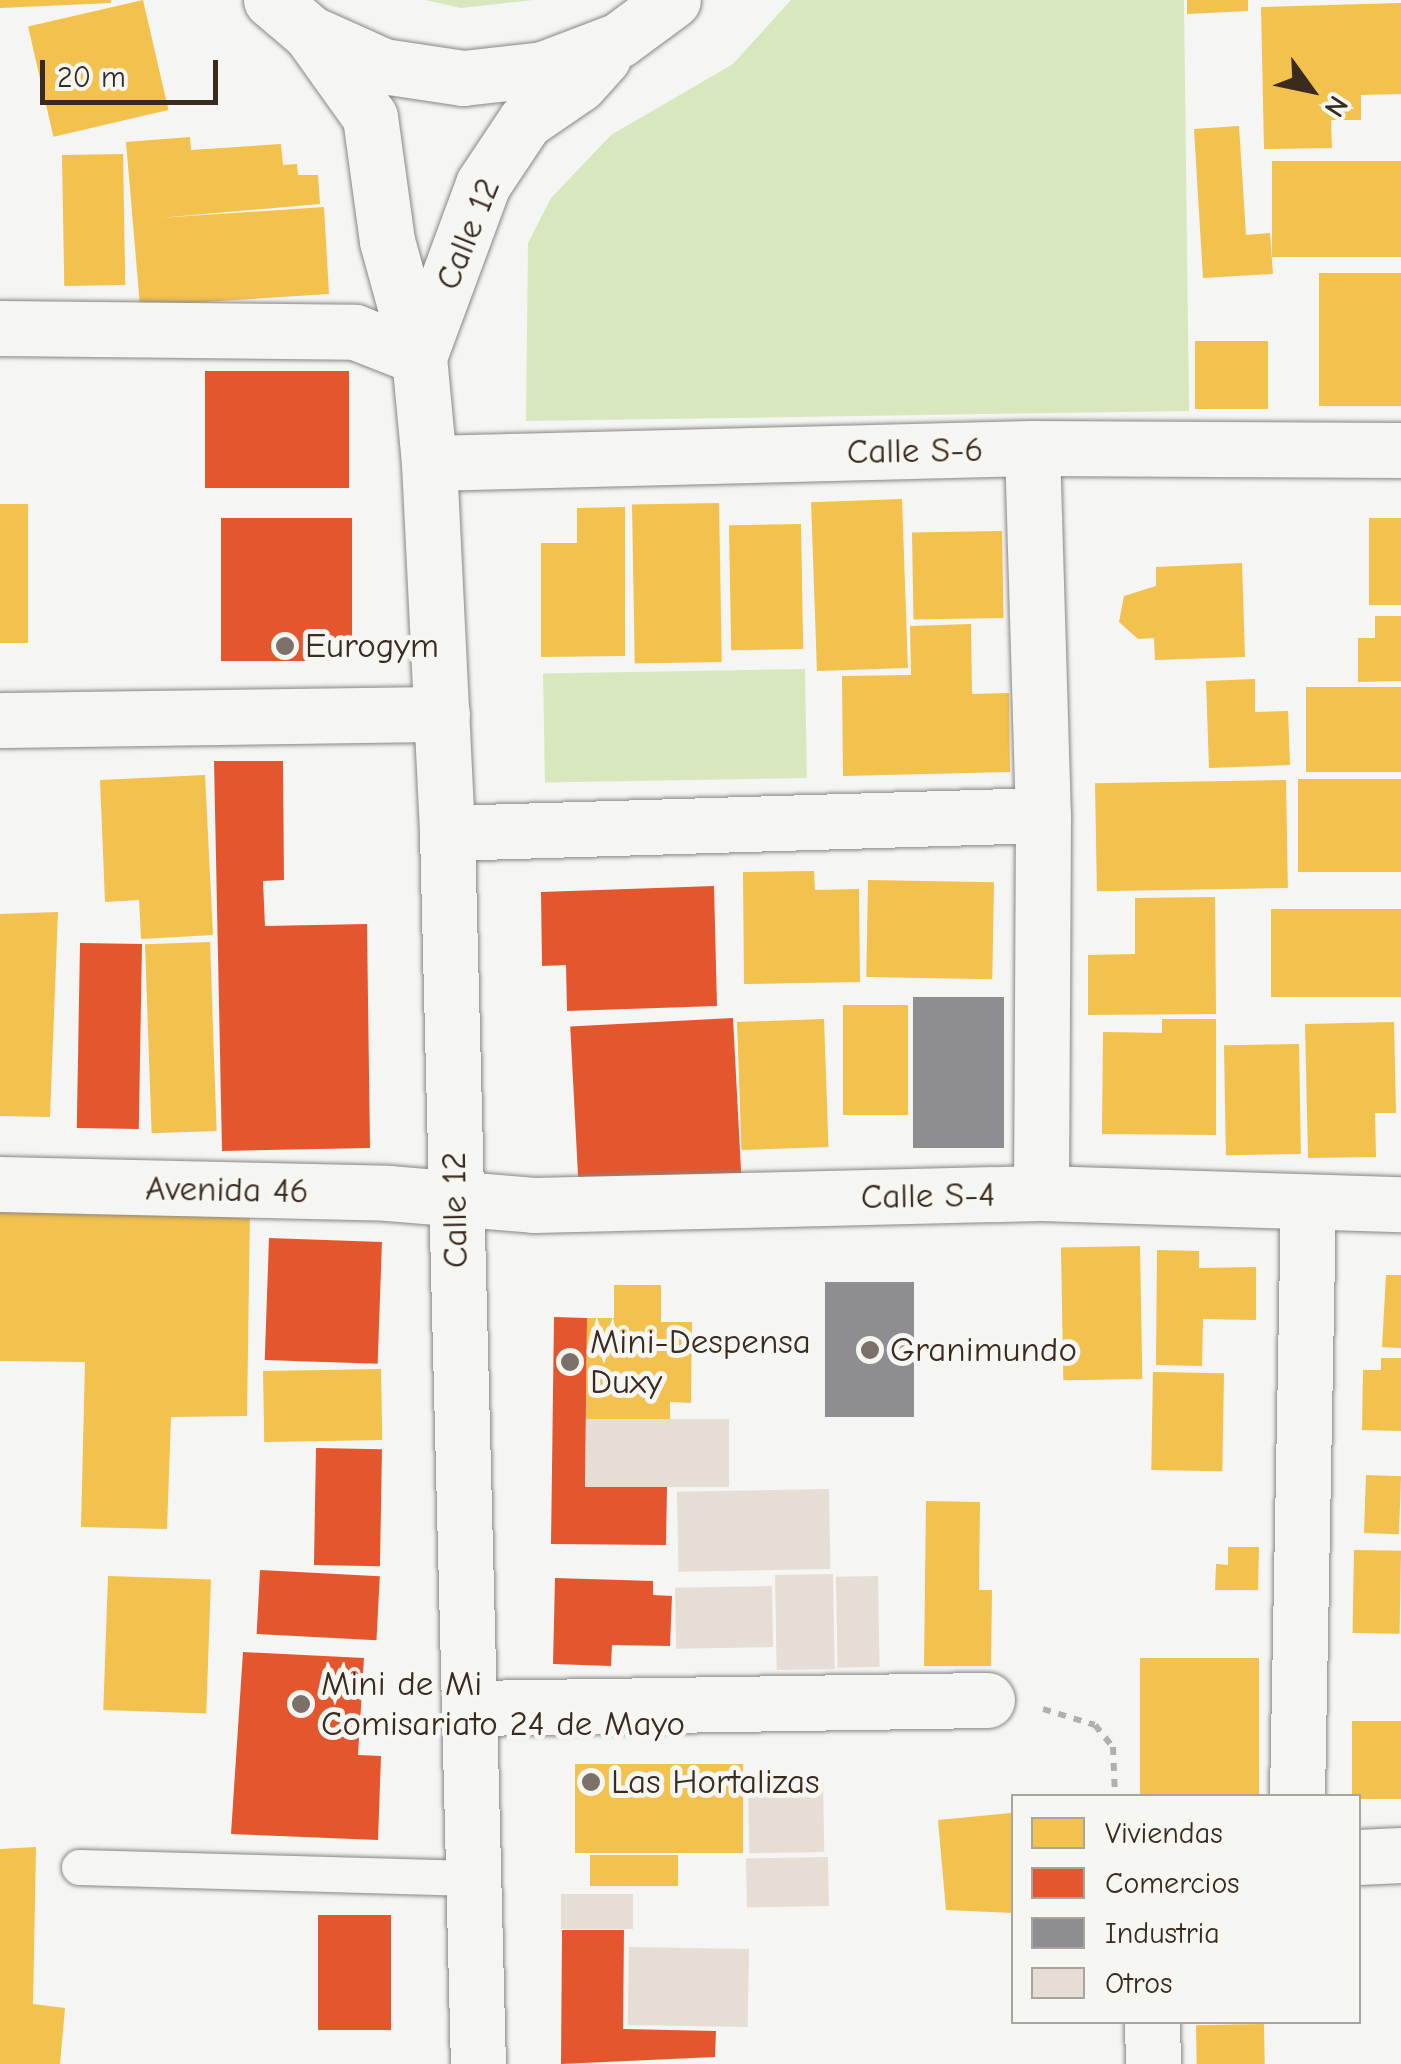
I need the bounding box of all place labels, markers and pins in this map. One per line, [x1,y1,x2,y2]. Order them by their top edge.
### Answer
place label: Eurogym [305,625,439,667]
marker: Eurogym [274,635,296,657]
place label: Mini-Despensa Duxy [590,1321,811,1403]
place label: Granimundo [890,1329,1077,1371]
marker: Granimundo [859,1339,881,1361]
marker: Mini-Despensa Duxy [559,1351,581,1373]
place label: Mini de Mi Comisariato 24 de Mayo [321,1663,685,1745]
marker: Mini de Mi Comisariato 24 de Mayo [290,1693,312,1715]
place label: Las Hortalizas [611,1761,820,1803]
marker: Las Hortalizas [580,1771,602,1793]

